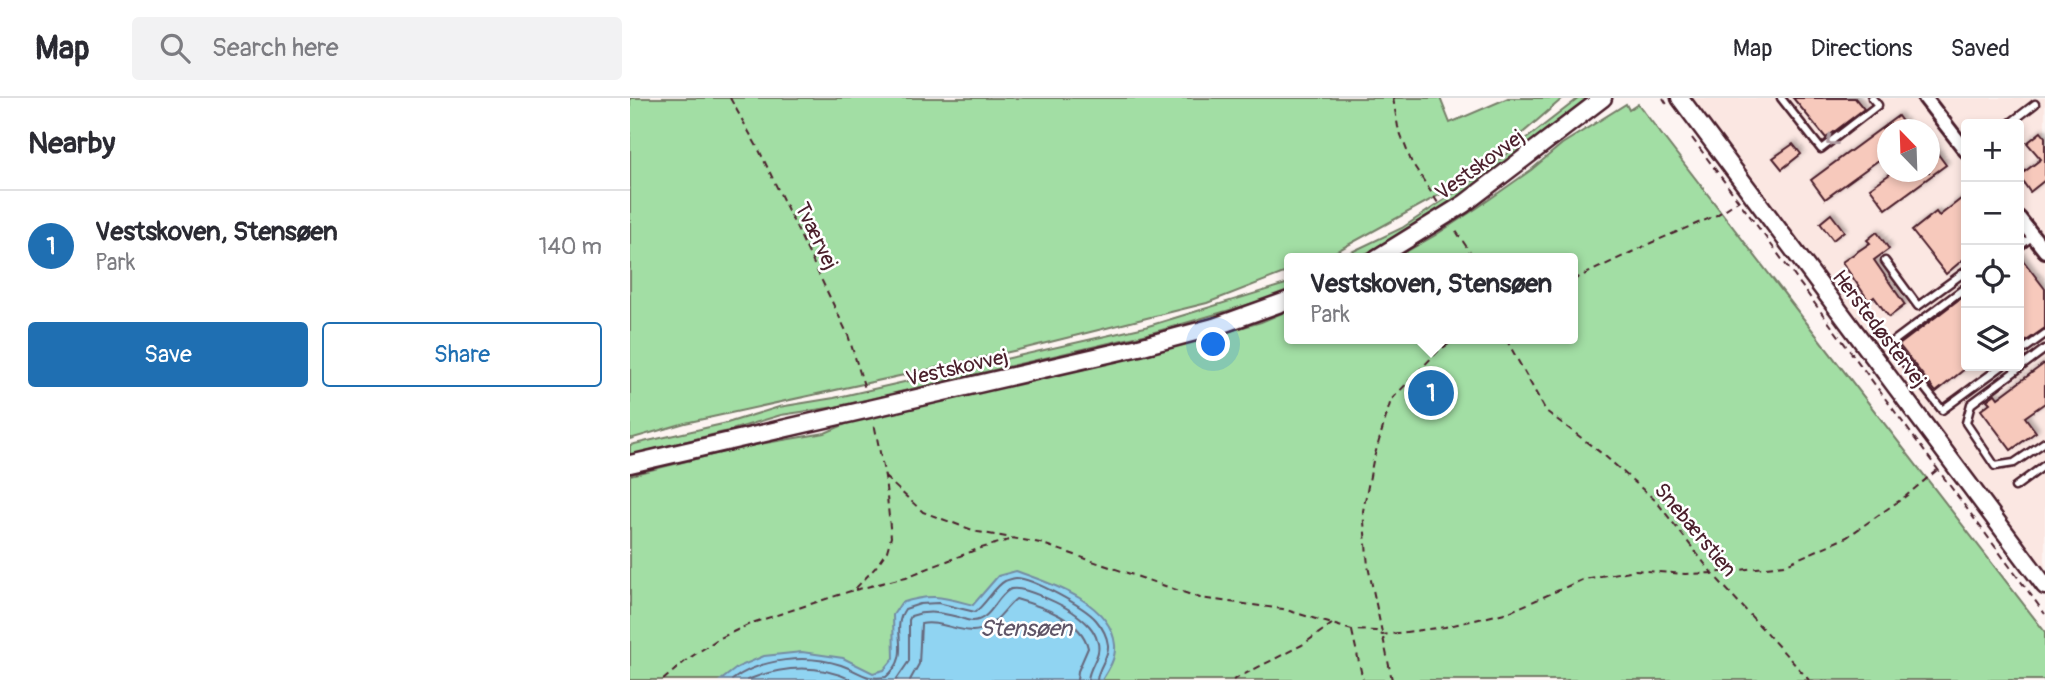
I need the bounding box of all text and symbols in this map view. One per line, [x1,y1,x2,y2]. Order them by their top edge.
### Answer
search box [132,17,622,80]
text: Map [35,28,90,69]
icon: search [156,29,194,67]
text: Search here [212,32,339,64]
text: Map [1733,34,1773,63]
text: Directions [1811,34,1912,63]
text: Saved [1950,34,2010,63]
north arrow [1877,119,1940,182]
map controls [1961,119,2024,371]
button: + [1961,119,2024,182]
street label: Vestskovvej [1430,123,1530,207]
text: Nearby [28,125,115,162]
one-way arrow [1827,133,1839,146]
button: − [1961,182,2024,245]
street label: Tværvej [788,198,844,274]
text: Vestskoven, Stensøen [95,216,338,248]
text: 1 [47,232,56,261]
text: 140 m [539,232,602,261]
button: locate [1961,245,2024,308]
text: Park [95,248,135,277]
popup [1284,253,1578,344]
street label: Herstedøstervej [1826,265,1932,393]
text: Vestskoven, Stensøen [1310,268,1552,300]
text: Park [1310,300,1350,329]
button: layers [1961,308,2024,371]
button: Save [28,322,308,387]
button: Share [322,322,602,387]
your location [1196,327,1230,361]
street label: Vestskovvej [903,343,1011,393]
pin: 1 [1408,367,1454,419]
street label: Snebærstien [1648,477,1742,583]
water label: Stensøen [980,614,1073,643]

